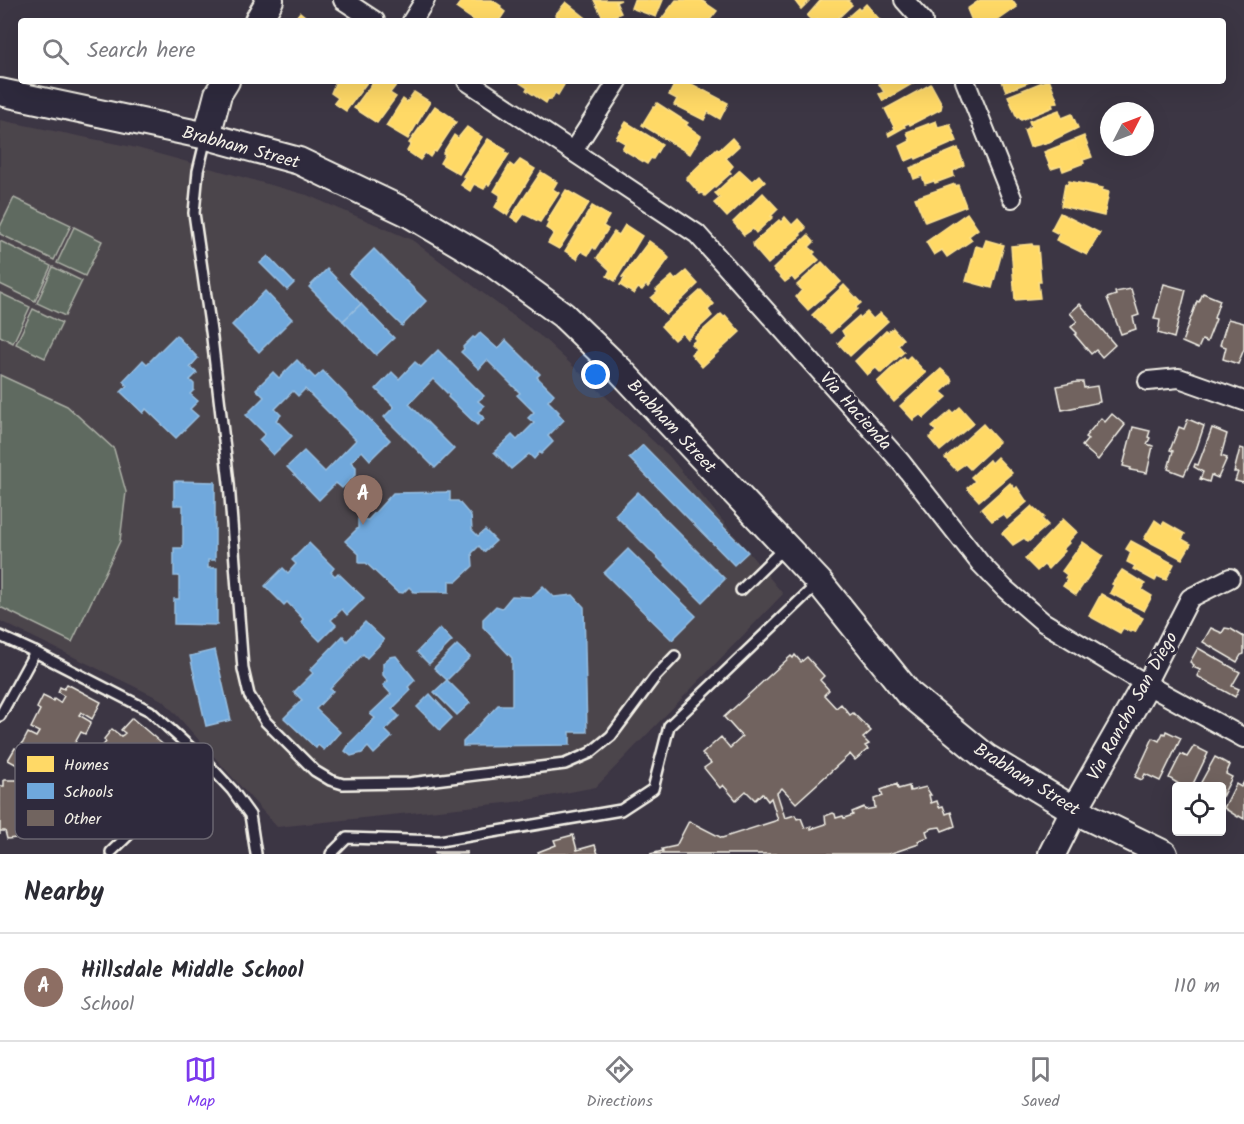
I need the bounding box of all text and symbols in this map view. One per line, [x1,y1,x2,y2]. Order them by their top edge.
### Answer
search box [18,18,1226,84]
text: Search here [87,34,195,69]
icon: search [39,35,72,68]
north arrow [1100,102,1154,156]
street label: Brabham Street [179,119,304,178]
your location [581,360,610,389]
street label: Via Hacienda [812,366,898,458]
street label: Brabham Street [619,373,723,482]
pin: A [344,476,382,525]
street label: Via Rancho San Diego [1080,627,1186,787]
street label: Brabham Street [967,736,1086,825]
legend [15,743,213,839]
text: Homes [64,753,109,778]
text: Schools [64,780,114,805]
map controls [1172,782,1226,836]
button: locate [1172,782,1226,836]
text: Other [64,807,103,832]
text: Nearby [24,872,104,914]
text: Hillsdale Middle School [81,954,304,989]
text: A [37,971,50,1003]
text: 110 m [1174,971,1220,1003]
text: School [81,989,134,1021]
tab: Map [184,1053,217,1114]
tab: Directions [586,1053,653,1114]
tab: Saved [1022,1053,1060,1114]

